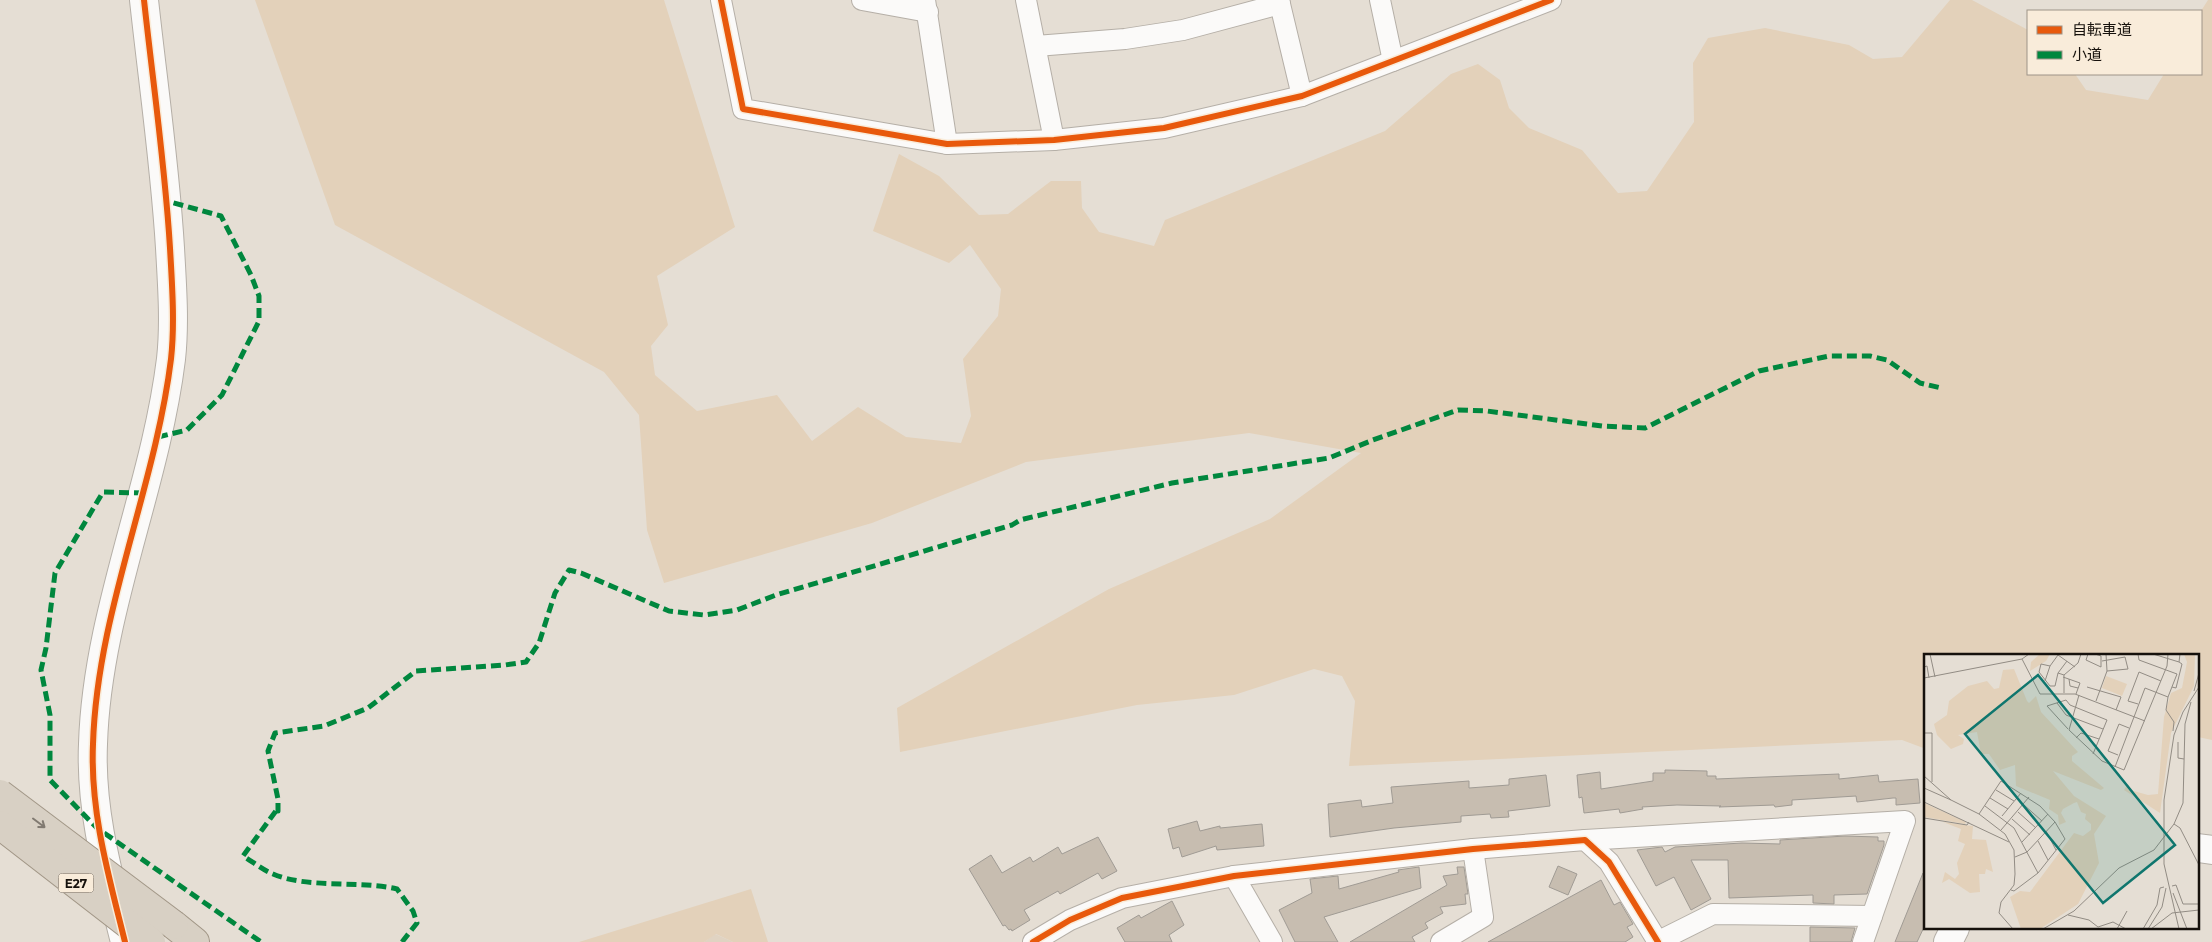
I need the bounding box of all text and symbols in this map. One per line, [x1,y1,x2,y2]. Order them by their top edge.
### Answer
legend [2027,10,2202,75]
text: 自転車道 [2072,20,2132,39]
text: 小道 [2072,45,2102,64]
inset map [1924,654,2200,930]
one-way arrow [32,818,45,829]
road number: E27 [58,874,94,892]

